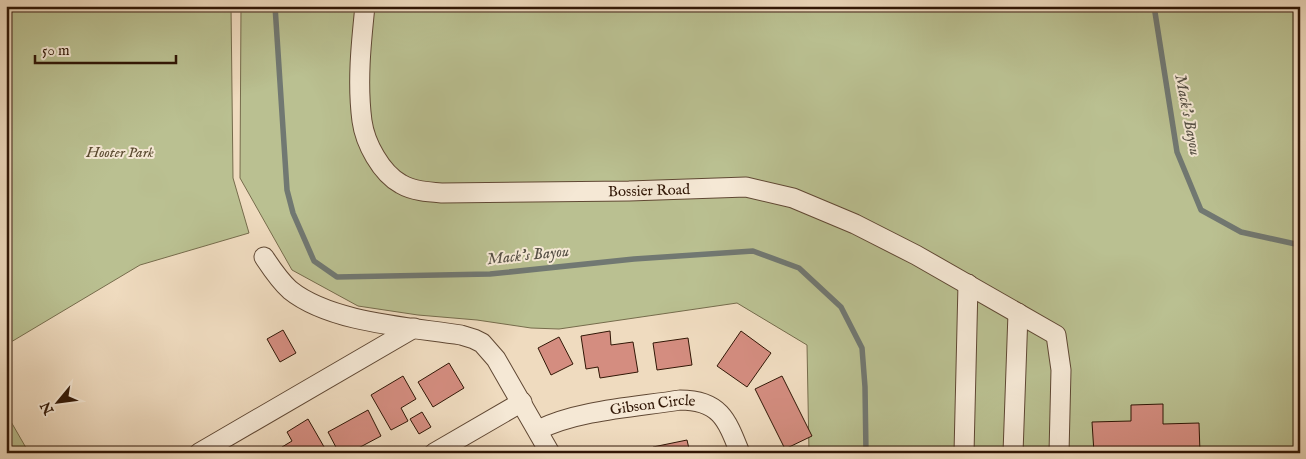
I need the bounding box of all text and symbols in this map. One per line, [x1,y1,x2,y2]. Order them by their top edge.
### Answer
scale bar [35,32,176,64]
text: 50 m [42,41,70,60]
water label: Mack's Bayou [1169,73,1205,157]
park label: Hooter Park [85,143,154,162]
street label: Bossier Road [608,179,691,201]
water label: Mack's Bayou [486,242,570,270]
north arrow [32,376,82,426]
street label: Gibson Circle [609,390,697,419]
text: N [37,398,59,418]

